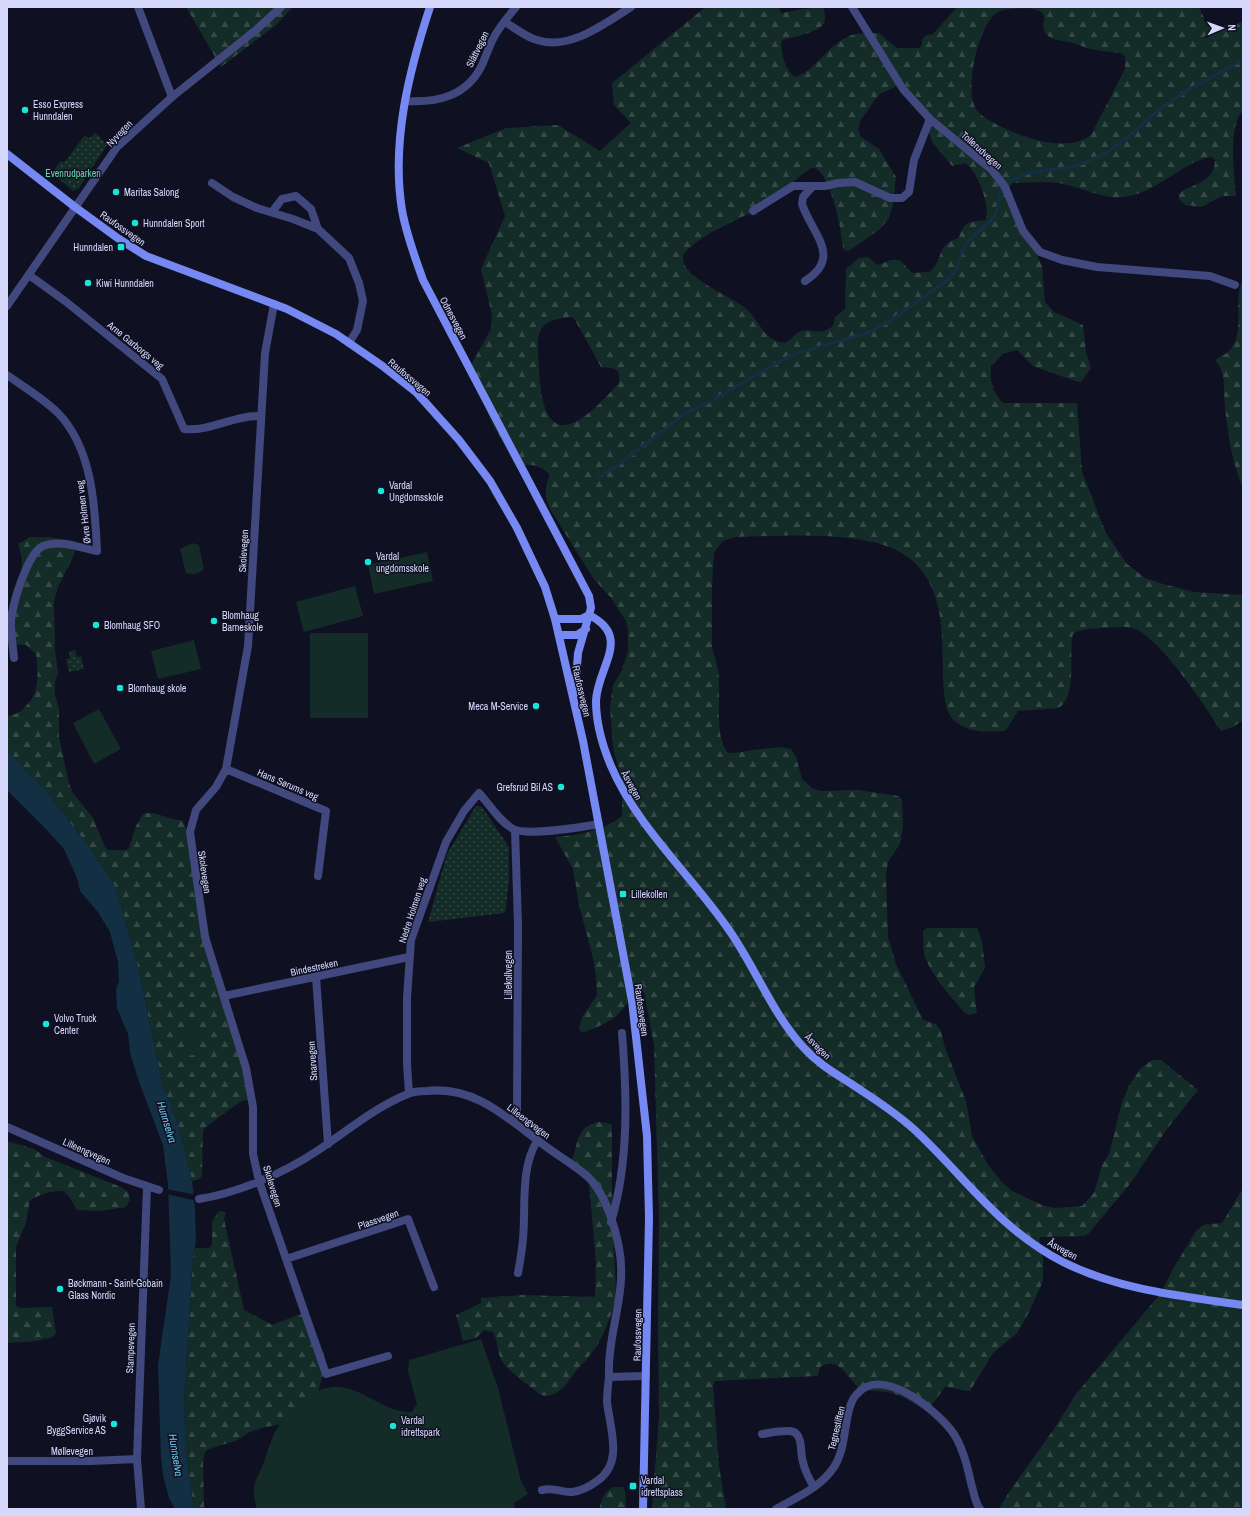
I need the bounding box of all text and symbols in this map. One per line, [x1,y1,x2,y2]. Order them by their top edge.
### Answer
north arrow [1202,8,1242,48]
text: N [1225,24,1239,31]
street label: Slåttvegen [463,29,492,69]
place label: Esso Express Hunndalen [33,98,83,123]
marker: Esso Express Hunndalen [20,105,30,115]
street label: Nyvegen [103,117,135,150]
street label: Tollerudvegen [958,128,1005,172]
park label: Evenrudparken [45,167,101,180]
place label: Maritas Salong [124,186,180,199]
marker: Maritas Salong [111,187,121,197]
street label: Raufossvegen [98,208,148,249]
place label: Hunndalen Sport [143,217,205,230]
marker: Hunndalen Sport [130,218,140,228]
place label: Hunndalen [73,241,113,254]
marker: Hunndalen [116,242,126,252]
place label: Kiwi Hunndalen [96,277,154,290]
marker: Kiwi Hunndalen [83,278,93,288]
street label: Odnesvegen [437,295,470,342]
street label: Arne Garborgs veg [104,318,167,373]
street label: Raufossvegen [385,356,434,399]
street label: Øvre Holmen veg [73,479,94,544]
place label: Vardal Ungdomsskole [389,479,444,504]
marker: Vardal Ungdomsskole [376,486,386,496]
street label: Skolevegen [236,529,251,573]
place label: Vardal ungdomsskole [376,550,429,575]
marker: Vardal ungdomsskole [363,557,373,567]
place label: Blomhaug Barneskole [222,609,263,634]
marker: Blomhaug Barneskole [209,616,219,626]
place label: Blomhaug SFO [104,619,160,632]
marker: Blomhaug SFO [91,620,101,630]
street label: Raufossvegen [569,664,594,718]
place label: Blomhaug skole [128,682,187,695]
marker: Blomhaug skole [115,683,125,693]
place label: Meca M-Service [468,700,528,713]
marker: Meca M-Service [531,701,541,711]
street label: Hans Sørums veg [255,766,321,803]
street label: Åsvegen [618,767,645,802]
place label: Grefsrud Bil AS [496,781,554,794]
marker: Grefsrud Bil AS [556,782,566,792]
street label: Skolevegen [195,850,214,894]
street label: Nedre Holmen veg [396,875,429,945]
place label: Lillekollen [631,888,667,901]
marker: Lillekollen [618,889,628,899]
street label: Lillekollvegen [502,950,515,1000]
street label: Bindestreken [289,956,339,979]
street label: Raufossvegen [631,983,652,1037]
place label: Volvo Truck Center [54,1012,97,1037]
marker: Volvo Truck Center [41,1019,51,1029]
street label: Åsvegen [801,1030,834,1062]
street label: Snarvegen [305,1041,320,1081]
water label: Hunnselva [154,1100,180,1144]
street label: Lilleengvegen [504,1101,553,1142]
street label: Lilleengvegen [61,1135,113,1168]
street label: Skolevegen [260,1164,285,1209]
street label: Plassvegen [356,1206,400,1233]
street label: Åsvegen [1045,1236,1080,1263]
place label: Bøckmann - Saint-Gobain Glass Nordic [68,1277,163,1302]
marker: Bøckmann - Saint-Gobain Glass Nordic [55,1284,65,1294]
street label: Raufossvegen [631,1309,644,1361]
street label: Stampevegen [123,1323,138,1374]
street label: Tegnestiften [825,1405,848,1451]
place label: Gjøvik ByggService AS [47,1412,107,1437]
place label: Vardal idrettspark [401,1414,441,1439]
marker: Gjøvik ByggService AS [109,1419,119,1429]
marker: Vardal idrettspark [388,1421,398,1431]
water label: Hunnselva [166,1433,186,1477]
street label: Møllevegen [51,1445,93,1458]
place label: Vardal idrettsplass [641,1474,683,1499]
marker: Vardal idrettsplass [628,1481,638,1491]

